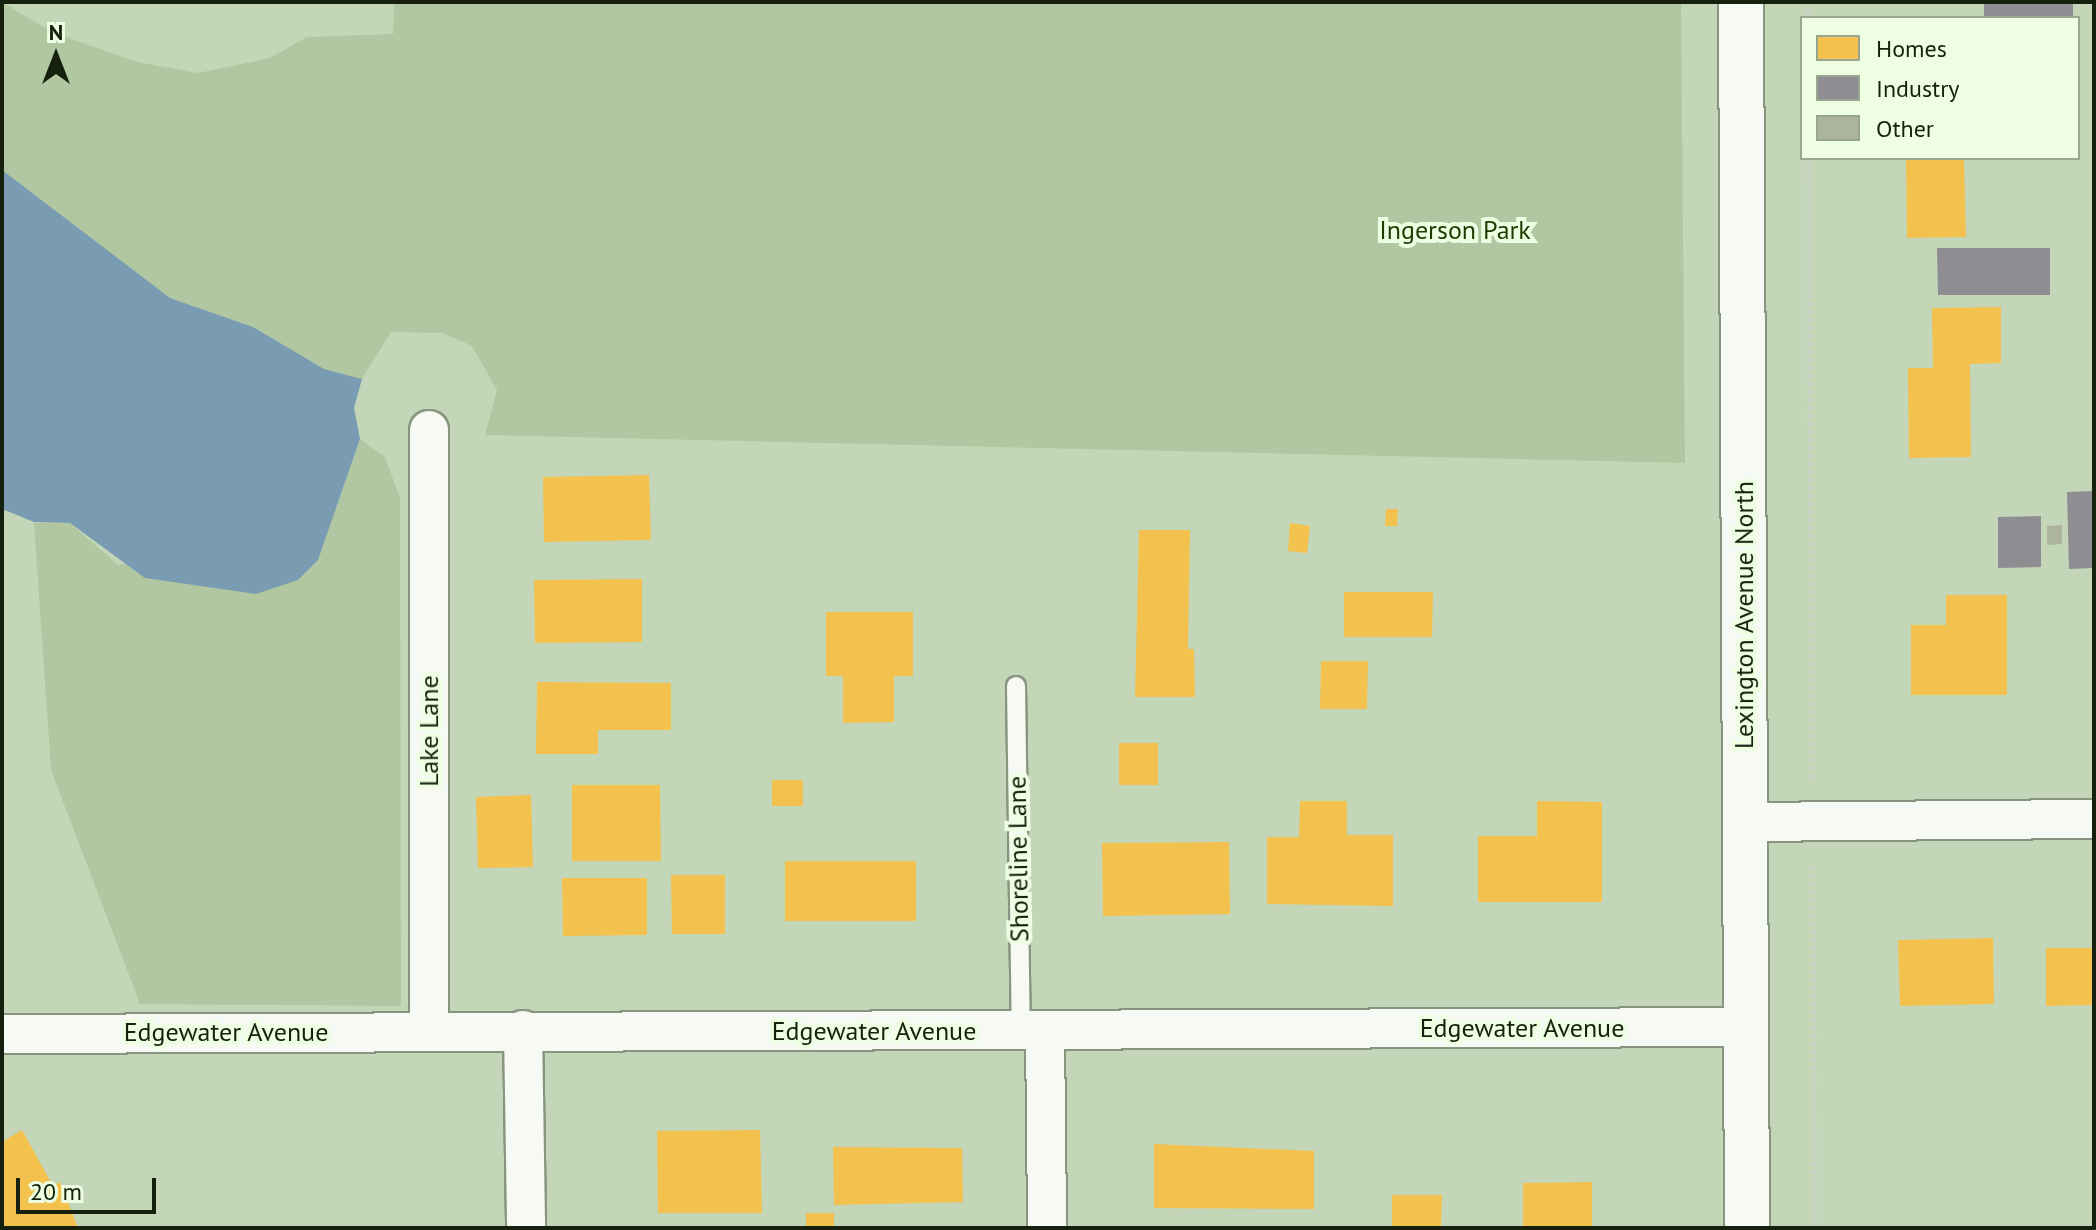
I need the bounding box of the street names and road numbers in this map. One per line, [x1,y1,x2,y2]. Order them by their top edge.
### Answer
street label: Lexington Avenue North [1728,481,1760,749]
street label: Lake Lane [413,675,445,787]
street label: Shoreline Lane [1001,776,1035,942]
street label: Edgewater Avenue [1419,1012,1625,1044]
street label: Edgewater Avenue [771,1015,977,1047]
street label: Edgewater Avenue [123,1016,329,1048]

